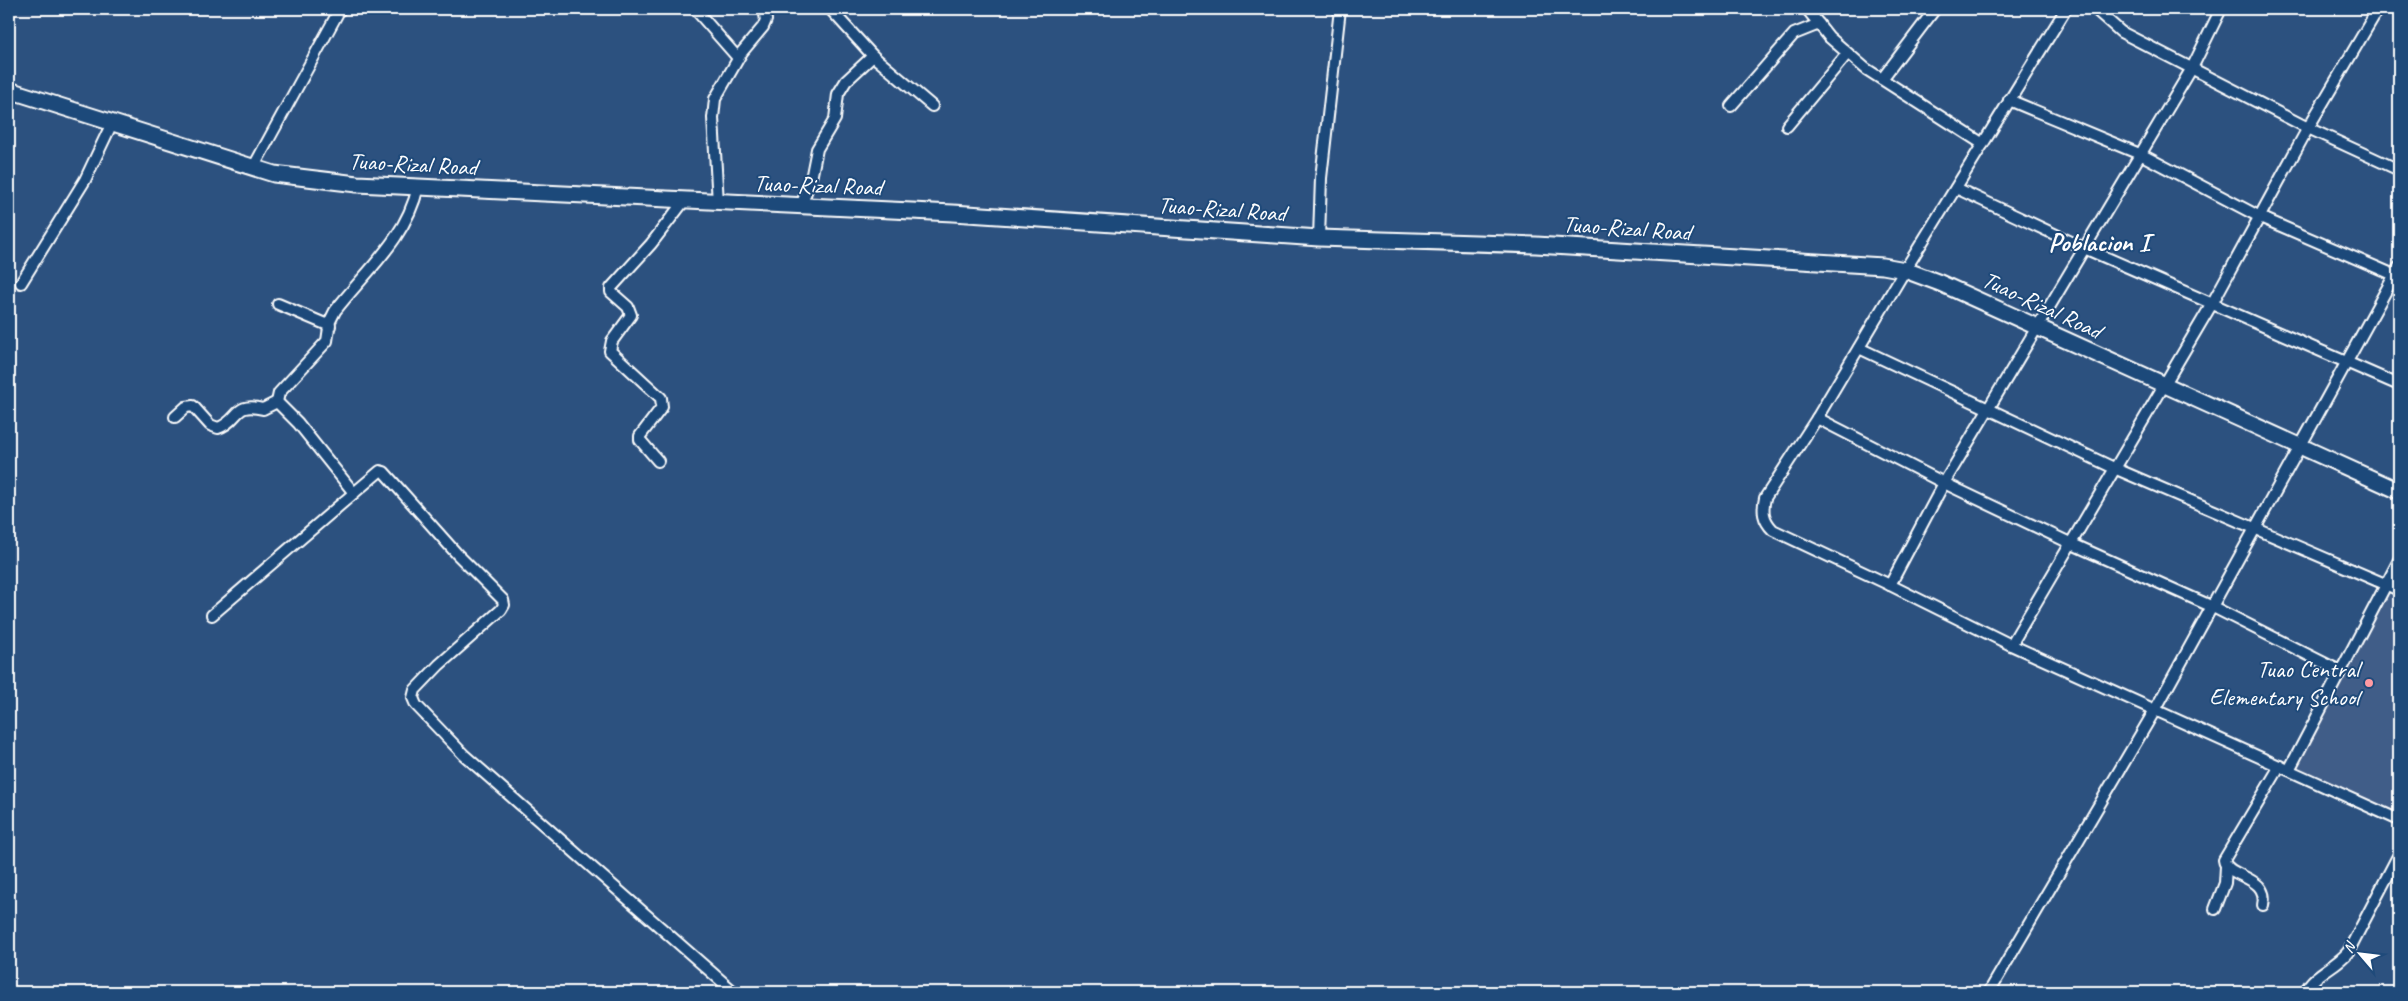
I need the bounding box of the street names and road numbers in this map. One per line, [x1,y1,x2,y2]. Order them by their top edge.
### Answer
street label: Tuao-Rizal Road [348,146,481,183]
street label: Tuao-Rizal Road [753,168,886,202]
street label: Tuao-Rizal Road [1157,190,1291,229]
street label: Tuao-Rizal Road [1562,209,1696,248]
street label: Tuao-Rizal Road [1977,264,2110,347]

